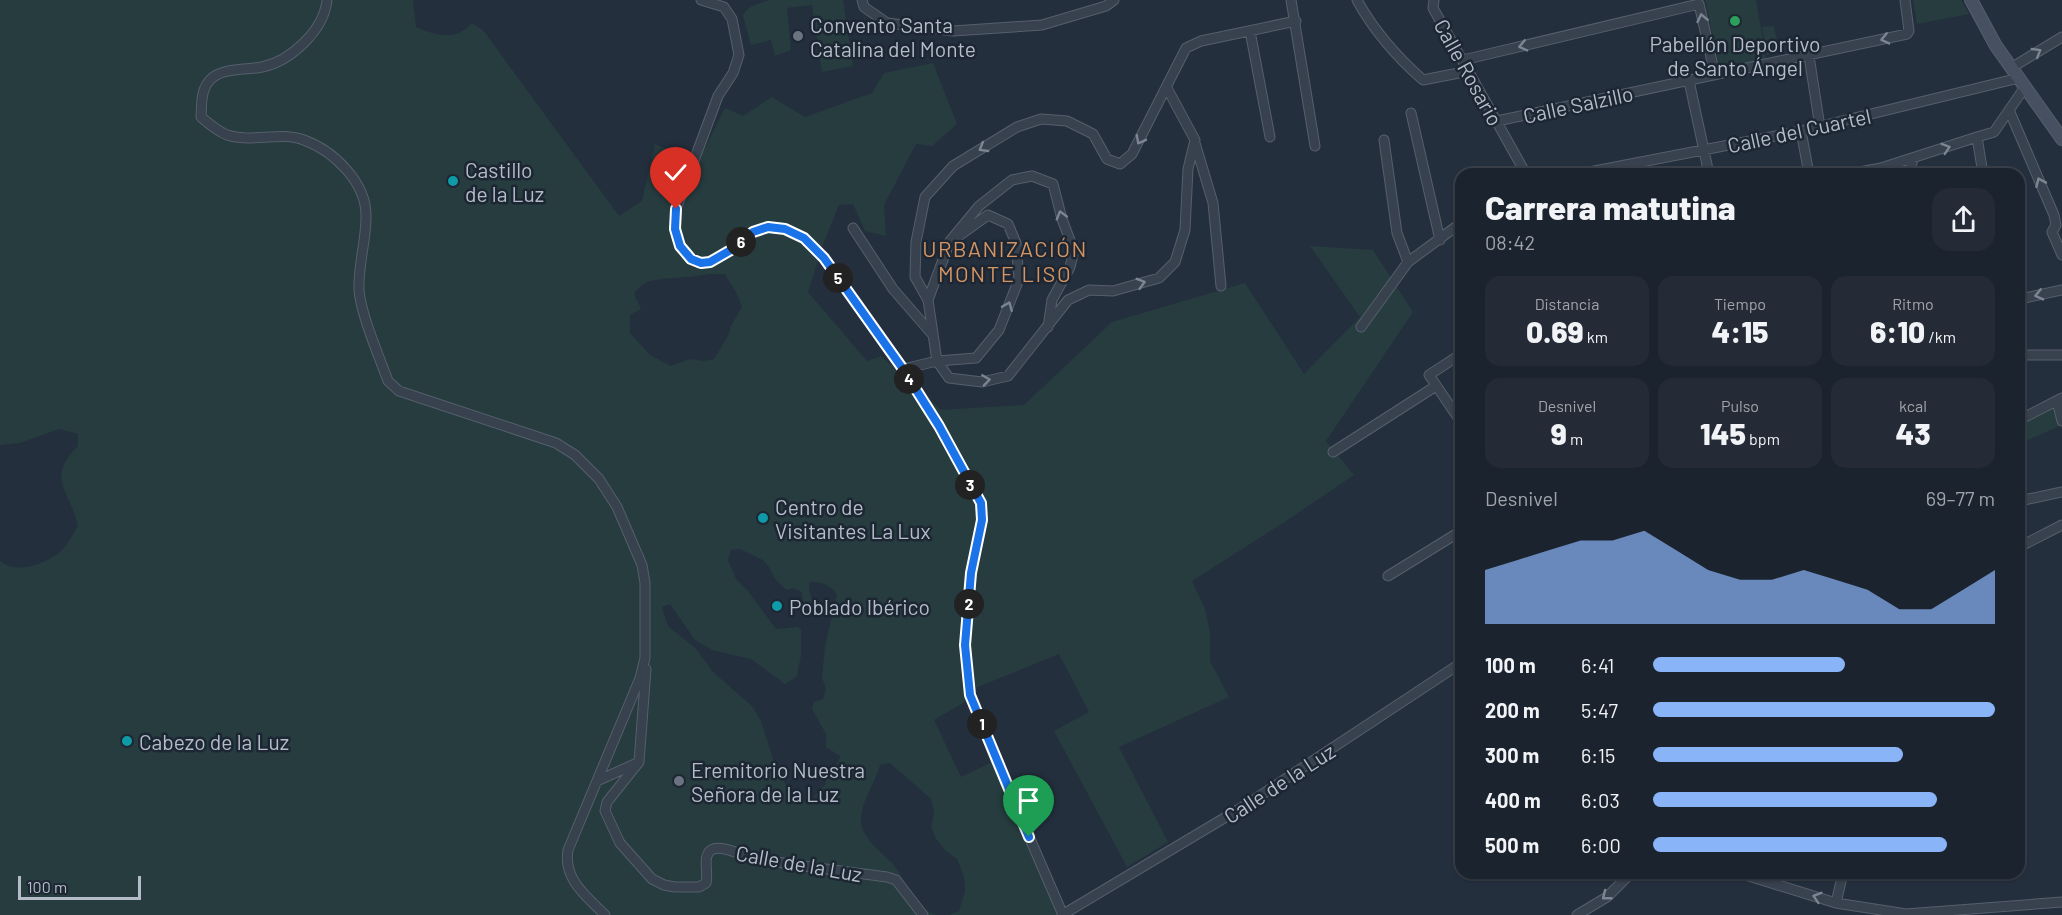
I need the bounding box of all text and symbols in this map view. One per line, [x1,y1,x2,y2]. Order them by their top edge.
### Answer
place label: Convento Santa Catalina del Monte [810,12,976,61]
one-way arrow [1696,13,1709,23]
street label: Calle Rosario [1429,14,1509,130]
marker: Pabellón Deportivo de Santo Ángel [1728,14,1742,28]
marker: Convento Santa Catalina del Monte [791,29,805,43]
place label: Pabellón Deportivo de Santo Ángel [1649,31,1821,80]
one-way arrow [1880,32,1890,45]
one-way arrow [1518,38,1528,51]
one-way arrow [2031,48,2041,60]
street label: Calle Salzillo [1521,80,1635,128]
street label: Calle del Cuartel [1725,103,1873,157]
one-way arrow [1136,134,1147,144]
one-way arrow [979,141,989,153]
one-way arrow [1940,142,1951,155]
pin [650,147,701,209]
icon: check [659,156,692,189]
place label: Castillo de la Luz [465,157,544,206]
marker: Castillo de la Luz [446,174,460,188]
one-way arrow [2035,177,2047,188]
text: Carrera matutina [1485,187,1736,227]
button: share [1932,188,1995,251]
one-way arrow [1056,210,1068,221]
pin: 6 [726,227,756,257]
text: 08:42 [1485,230,1535,254]
text: 6 [737,232,745,251]
district label: URBANIZACIÓN MONTE LISO [922,235,1088,286]
pin: 5 [823,263,853,293]
text: 5 [834,268,842,287]
one-way arrow [1135,278,1145,290]
one-way arrow [2034,288,2044,301]
text: Distancia [1535,294,1599,313]
text: Tiempo [1714,294,1766,313]
text: Ritmo [1892,294,1934,313]
one-way arrow [1001,302,1013,313]
text: 0.69 [1526,313,1584,349]
text: 4:15 [1712,313,1768,349]
text: 6:10 [1870,313,1925,349]
text: km [1584,327,1608,346]
text: /km [1925,327,1956,346]
pin: 4 [894,364,924,394]
text: 4 [904,369,914,388]
one-way arrow [981,374,991,387]
text: Desnivel [1538,396,1596,415]
text: Pulso [1721,396,1759,415]
text: kcal [1899,396,1927,415]
text: 9 [1551,415,1567,451]
text: 145 [1700,415,1746,451]
text: 43 [1895,415,1931,451]
text: m [1567,429,1583,448]
text: bpm [1746,429,1780,448]
pin: 3 [955,470,985,500]
text: 3 [966,475,974,494]
text: Desnivel [1485,486,1558,510]
text: 69–77 m [1926,486,1995,510]
place label: Centro de Visitantes La Lux [775,494,931,543]
marker: Centro de Visitantes La Lux [756,511,770,525]
pin: 2 [954,589,984,619]
place label: Poblado Ibérico [789,594,930,619]
text: 2 [965,594,973,613]
marker: Poblado Ibérico [770,599,784,613]
text: 100 m [1485,653,1536,677]
text: 6:41 [1581,653,1614,677]
text: 200 m [1485,698,1540,722]
text: 5:47 [1581,698,1618,722]
pin: 1 [967,709,997,739]
text: 1 [979,714,985,733]
place label: Cabezo de la Luz [139,729,289,754]
marker: Cabezo de la Luz [120,734,134,748]
street label: Calle de la Luz [1219,738,1339,828]
text: 300 m [1485,743,1539,767]
text: 6:15 [1581,743,1615,767]
place label: Eremitorio Nuestra Señora de la Luz [691,757,865,806]
marker: Eremitorio Nuestra Señora de la Luz [672,774,686,788]
pin [1003,775,1054,837]
icon: arrive [1012,784,1045,817]
text: 400 m [1485,788,1541,812]
text: 6:03 [1581,788,1620,812]
text: 500 m [1485,833,1539,857]
text: 6:00 [1581,833,1621,857]
street label: Calle de la Luz [734,840,864,886]
scale bar [18,873,141,900]
text: 100 m [27,877,67,896]
one-way arrow [1602,889,1613,900]
one-way arrow [1812,892,1823,904]

